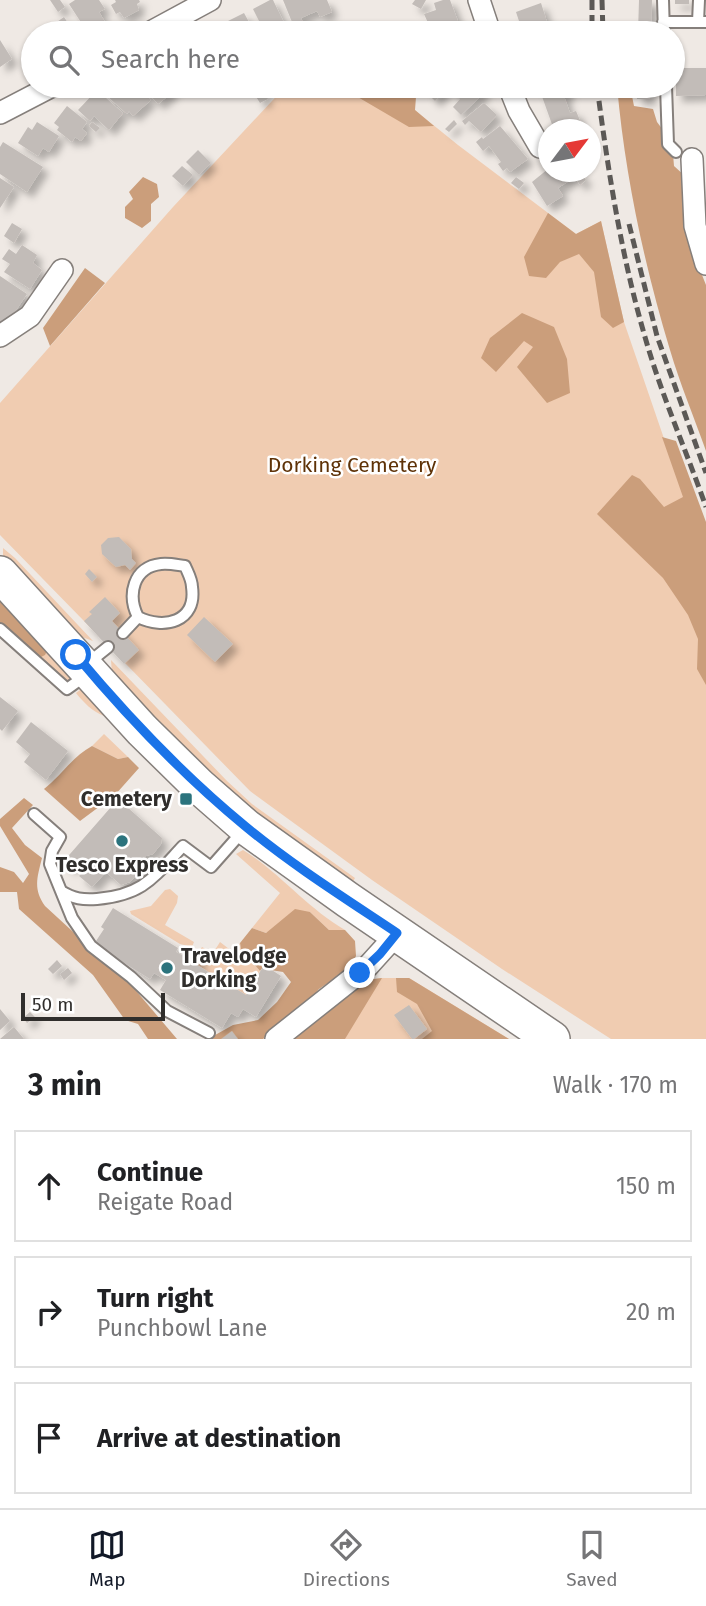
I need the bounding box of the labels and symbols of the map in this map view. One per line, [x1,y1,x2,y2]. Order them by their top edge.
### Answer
north arrow [538,119,601,182]
park label: Dorking Cemetery [268,452,437,478]
route start [60,639,91,670]
place label: Cemetery [81,786,172,812]
marker: Cemetery [178,791,194,807]
marker: Tesco Express [114,833,130,849]
place label: Tesco Express [56,852,188,878]
place label: Travelodge Dorking [181,943,287,993]
route end [344,957,375,988]
marker: Travelodge Dorking [159,960,175,976]
scale bar [21,990,164,1022]

